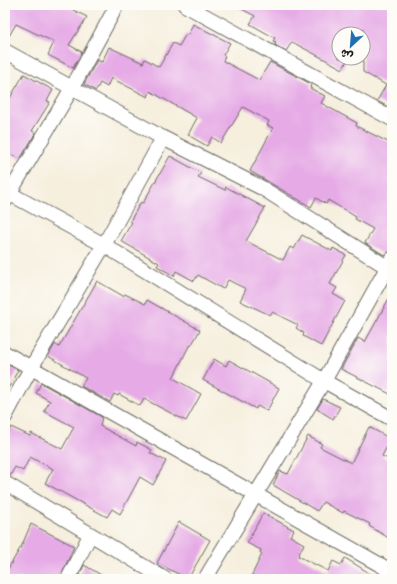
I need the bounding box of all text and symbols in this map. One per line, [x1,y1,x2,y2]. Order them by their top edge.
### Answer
north arrow [331,26,371,66]
text: ش [338,46,355,64]

